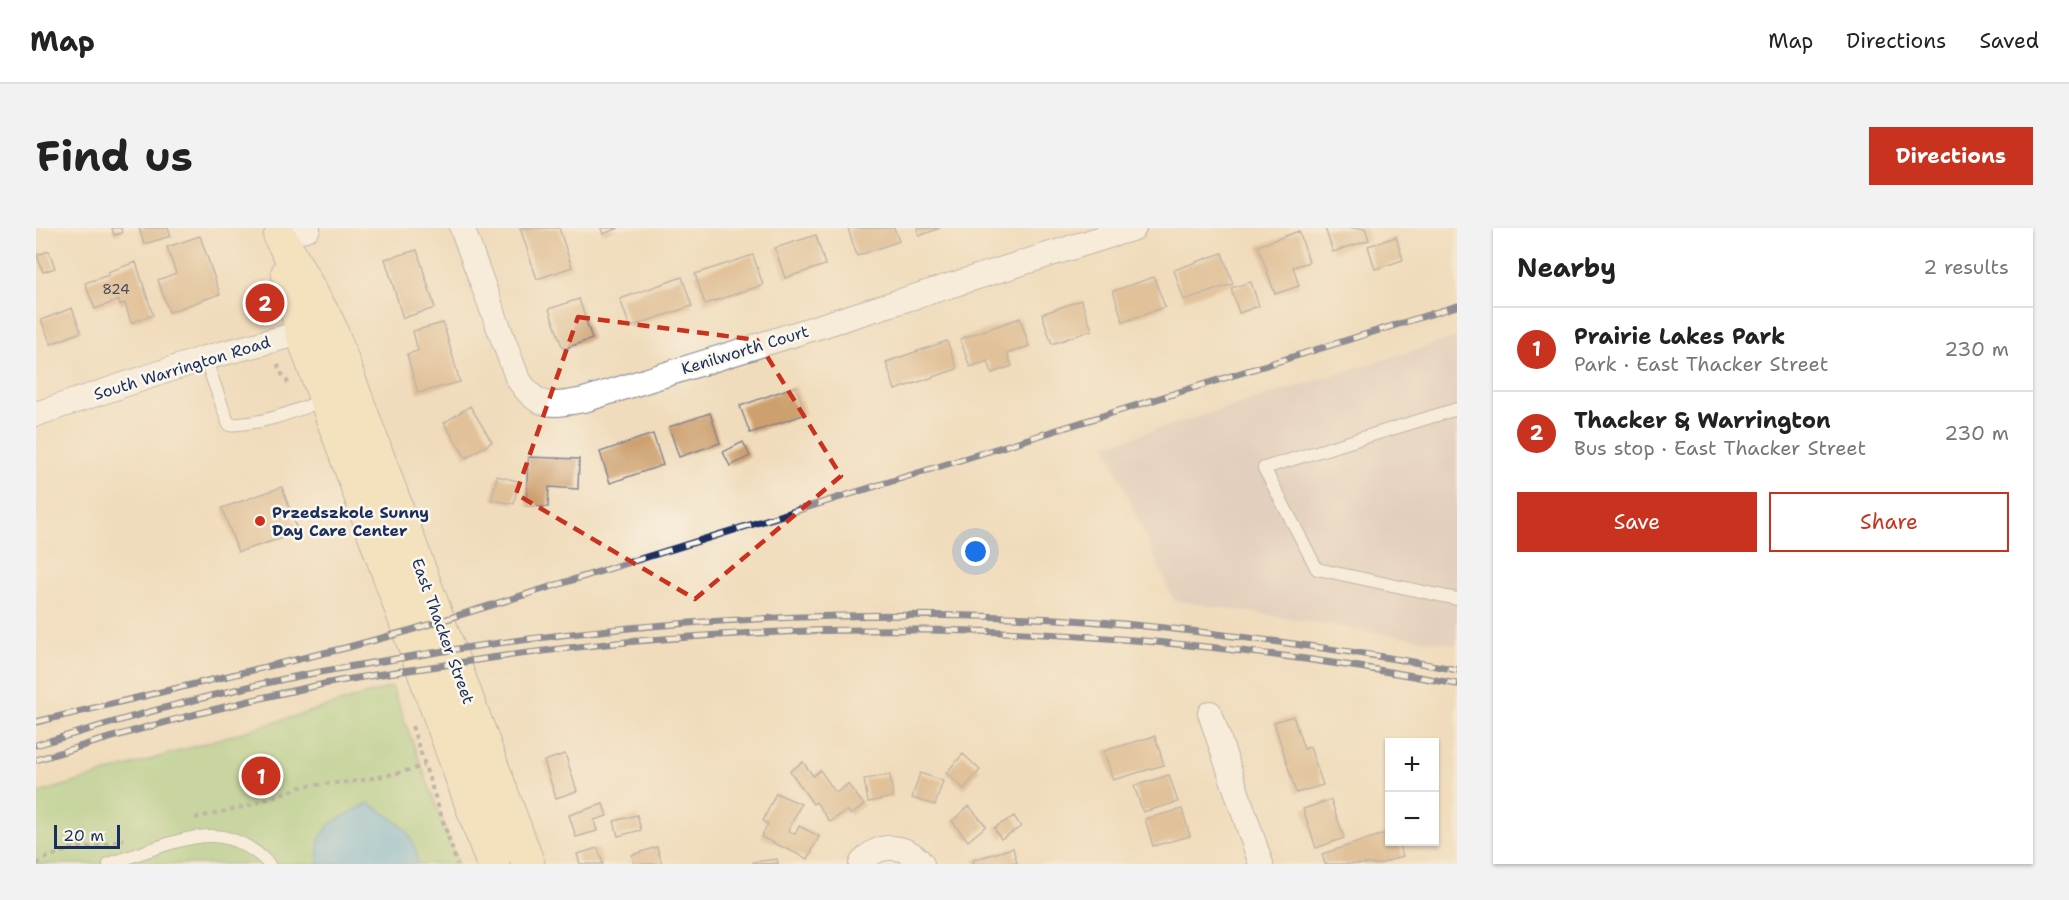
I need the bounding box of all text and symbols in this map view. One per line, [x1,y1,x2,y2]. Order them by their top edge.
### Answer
text: Map [30,22,95,60]
text: Map [1768,27,1813,55]
text: Directions [1846,27,1946,55]
text: Saved [1979,27,2039,55]
button: Directions [1869,127,2033,185]
text: Find us [36,128,193,184]
text: Nearby [1517,250,1616,285]
text: 2 results [1923,254,2009,280]
house number: 824 [102,280,130,298]
pin: 2 [246,280,284,326]
street label: Kenilworth Court [679,321,811,379]
text: Prairie Lakes Park [1574,322,1785,351]
street label: South Warrington Road [91,331,273,405]
text: 1 [1532,336,1541,362]
text: 230 m [1944,336,2009,362]
text: Park · East Thacker Street [1574,351,1828,377]
text: Thacker & Warrington [1574,406,1831,435]
text: 2 [1530,420,1544,446]
text: 230 m [1944,420,2009,446]
text: Bus stop · East Thacker Street [1574,435,1866,461]
button: Save [1517,492,1757,552]
button: Share [1769,492,2009,552]
place label: Przedszkole Sunny Day Care Center [272,502,429,541]
marker: Przedszkole Sunny Day Care Center [253,514,267,528]
your location [961,537,990,566]
street label: East Thacker Street [407,555,479,707]
map controls [1385,738,1439,846]
button: + [1385,738,1439,792]
pin: 1 [242,754,280,798]
button: − [1385,792,1439,846]
scale bar [54,822,120,850]
text: 20 m [63,825,104,846]

